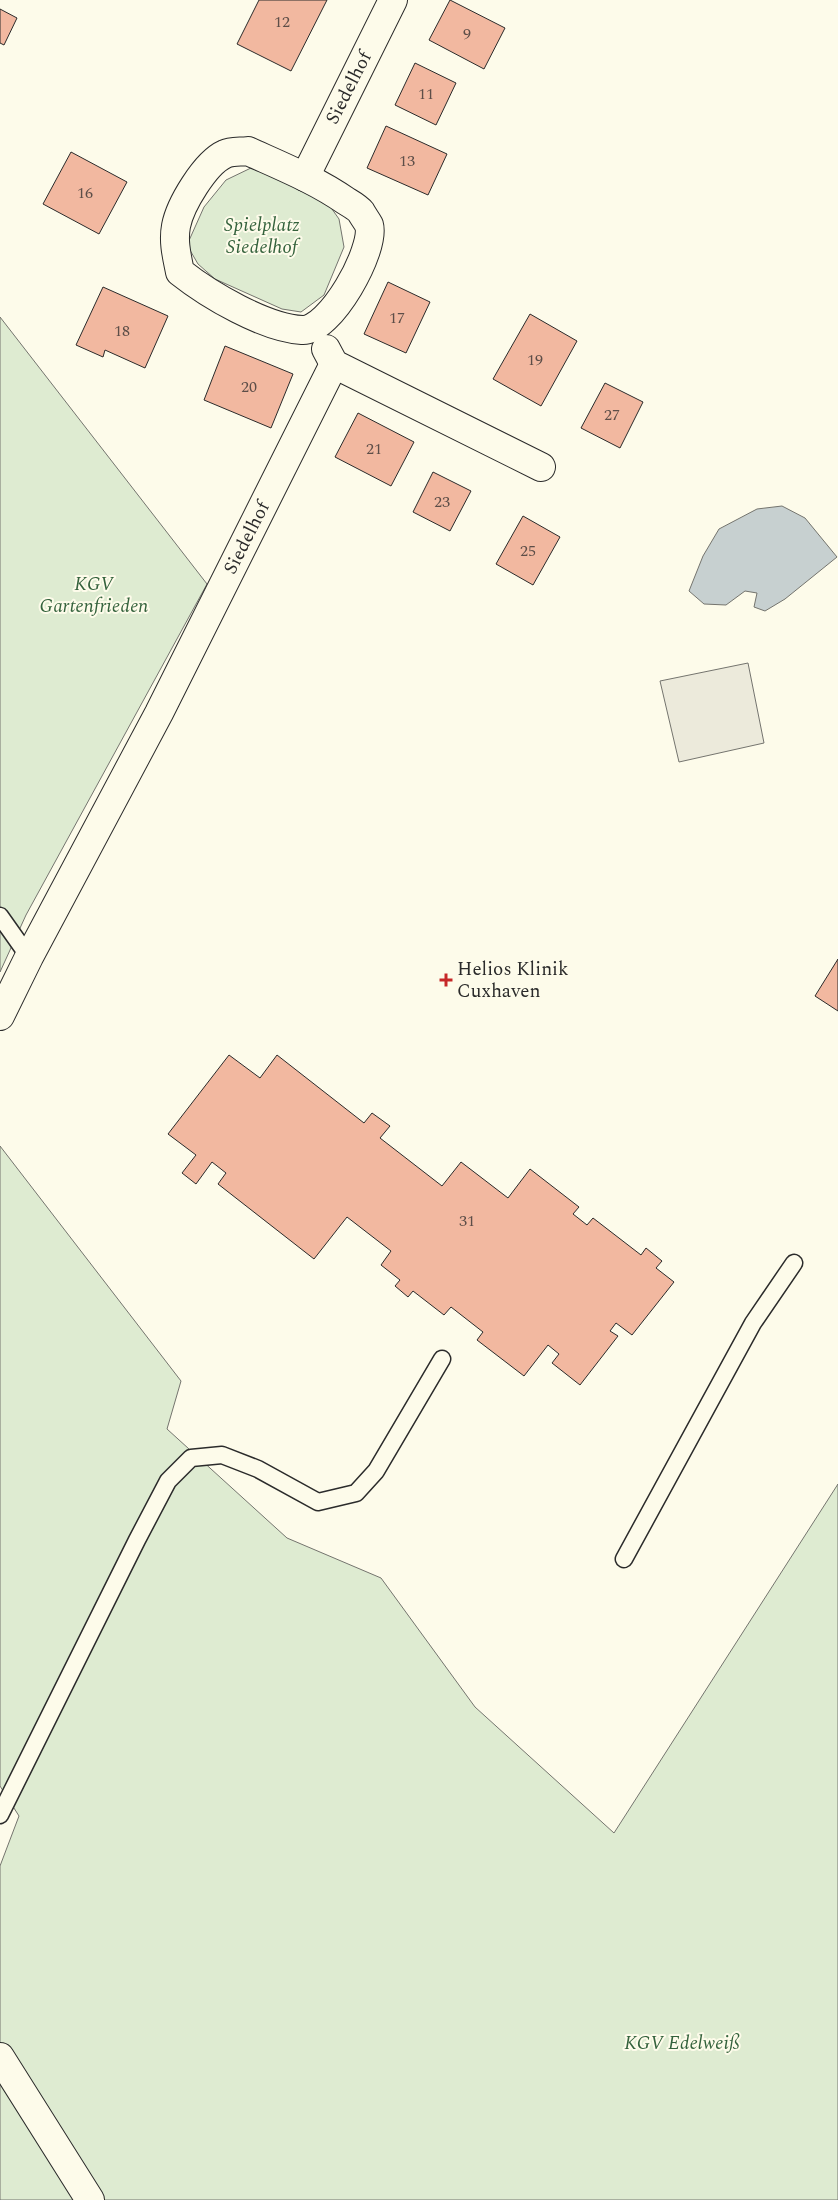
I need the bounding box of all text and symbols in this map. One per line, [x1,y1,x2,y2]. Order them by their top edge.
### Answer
house number: 12 [274,10,290,34]
house number: 9 [463,22,471,46]
street label: Siedelhof [318,45,380,130]
house number: 11 [418,82,434,106]
house number: 13 [399,149,415,173]
house number: 16 [77,181,93,205]
park label: Spielplatz Siedelhof [224,211,301,262]
house number: 17 [389,306,405,330]
house number: 18 [114,319,130,343]
house number: 19 [527,348,543,372]
house number: 20 [241,375,257,399]
house number: 27 [604,403,620,427]
house number: 21 [366,437,382,461]
house number: 23 [434,490,450,514]
street label: Siedelhof [216,495,278,580]
house number: 25 [520,539,536,563]
park label: KGV Gartenfrieden [40,570,148,621]
place label: Helios Klinik Cuxhaven [457,955,569,1006]
marker: Helios Klinik Cuxhaven [439,973,453,987]
house number: 31 [459,1209,475,1233]
park label: KGV Edelweiß [624,2029,740,2058]

